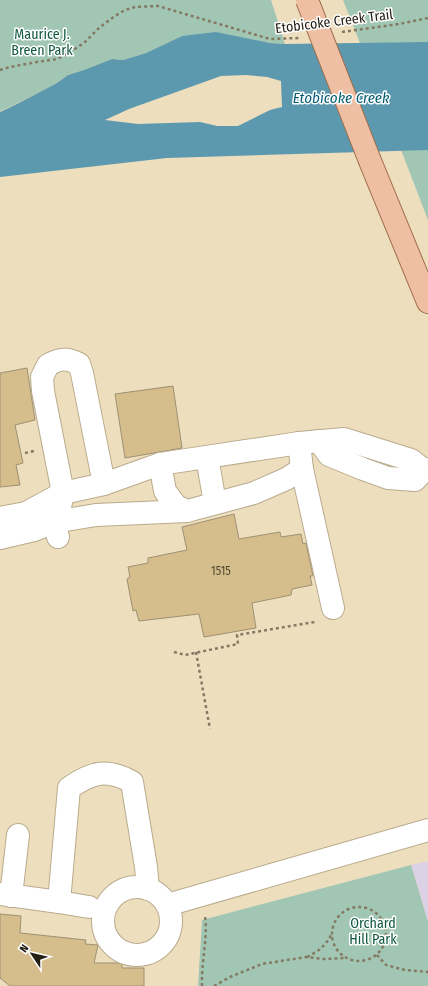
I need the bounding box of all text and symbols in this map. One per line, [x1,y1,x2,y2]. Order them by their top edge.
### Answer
street label: Etobicoke Creek Trail [274,6,394,37]
park label: Maurice J. Breen Park [11,26,73,59]
water label: Etobicoke Creek [293,89,390,107]
house number: 1515 [211,564,231,578]
park label: Orchard Hill Park [349,915,397,948]
north arrow [12,934,52,974]
text: N [17,942,31,955]

